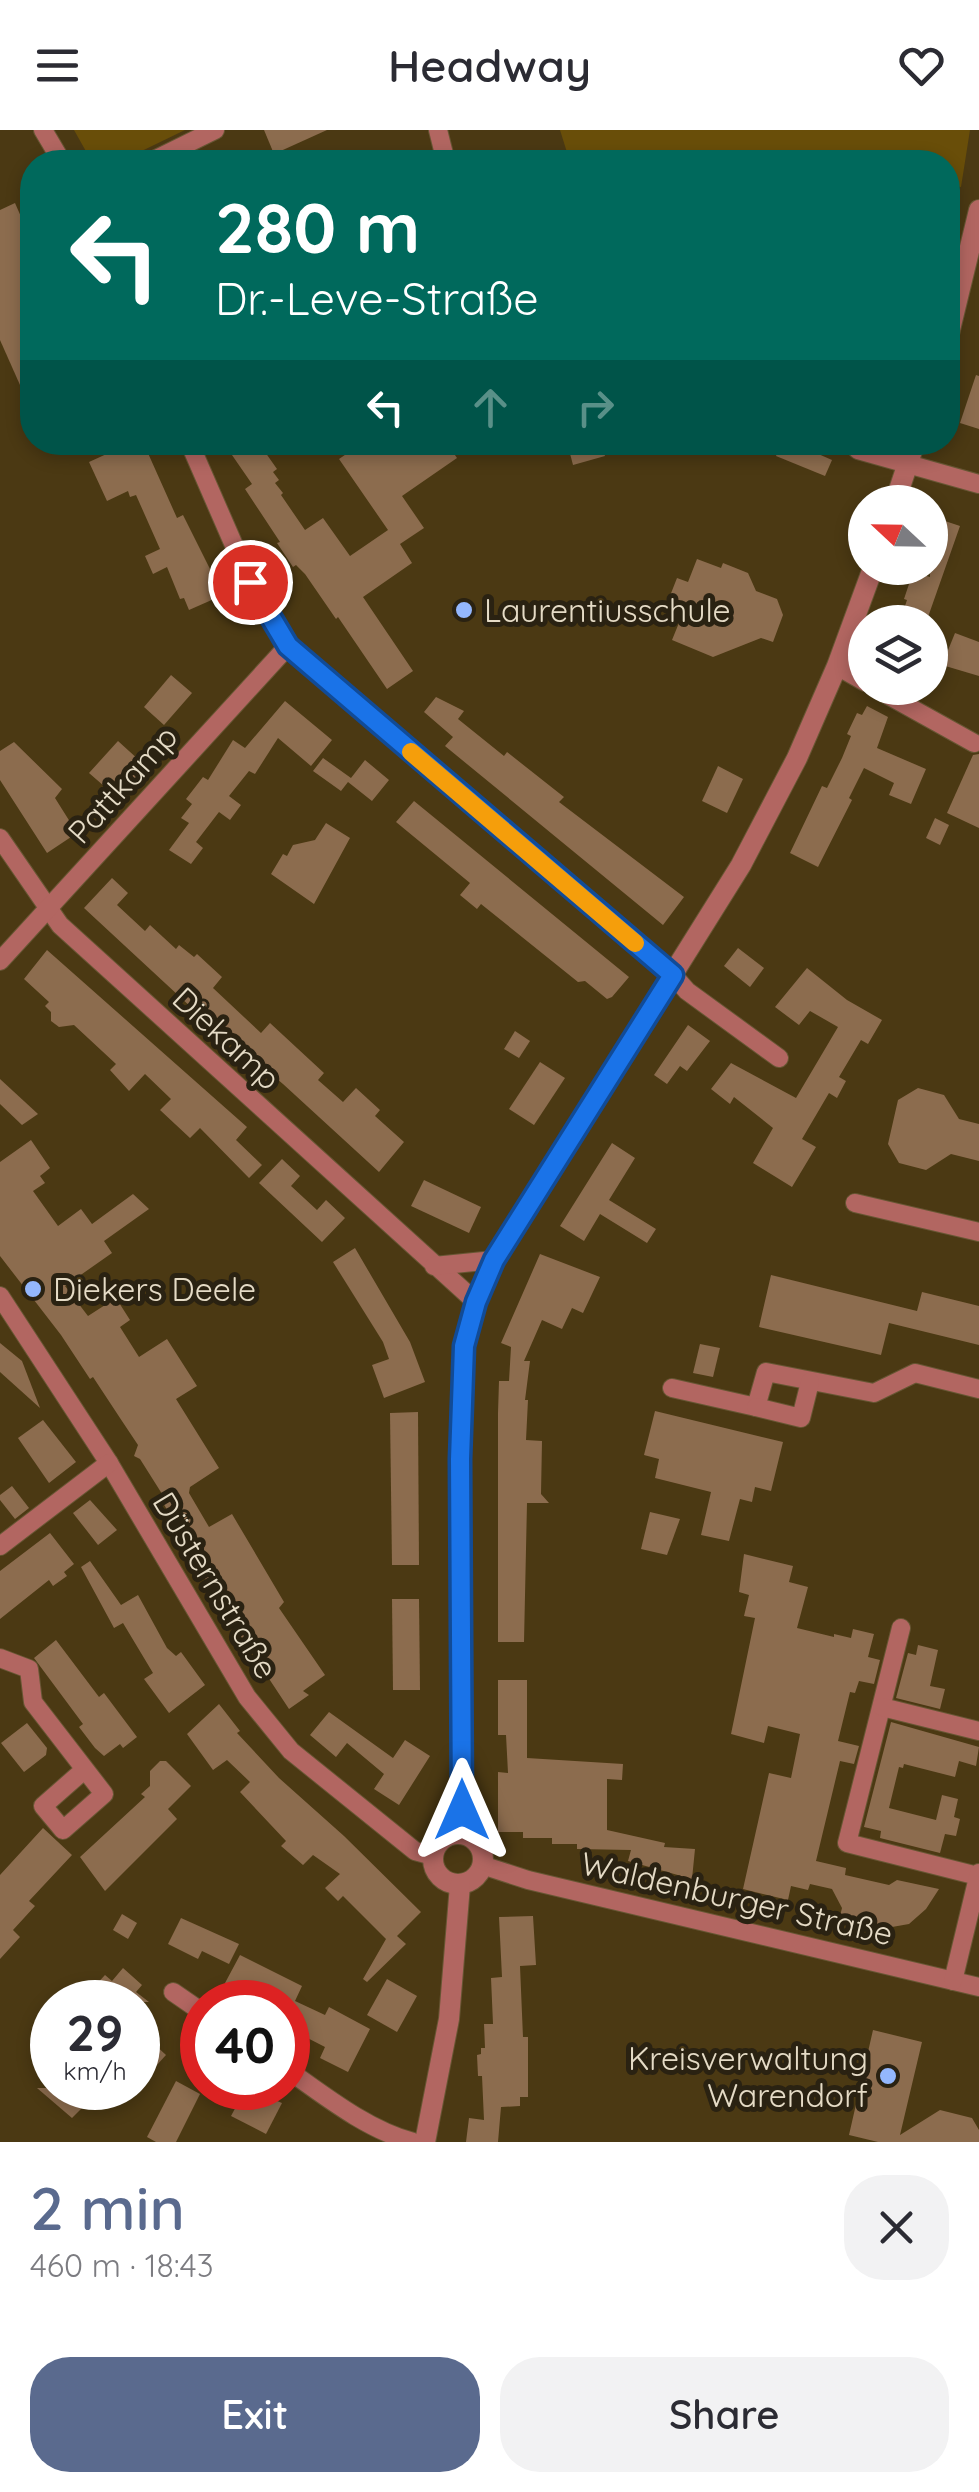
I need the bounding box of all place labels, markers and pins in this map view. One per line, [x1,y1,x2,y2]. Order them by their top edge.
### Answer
pin [208,540,293,625]
place label: Laurentiusschule [484,590,731,630]
marker: Laurentiusschule [453,599,475,621]
place label: Diekers Deele [53,1269,256,1309]
marker: Diekers Deele [22,1278,44,1300]
place label: Kreisverwaltung Warendorf [628,2038,868,2115]
marker: Kreisverwaltung Warendorf [877,2065,899,2087]

